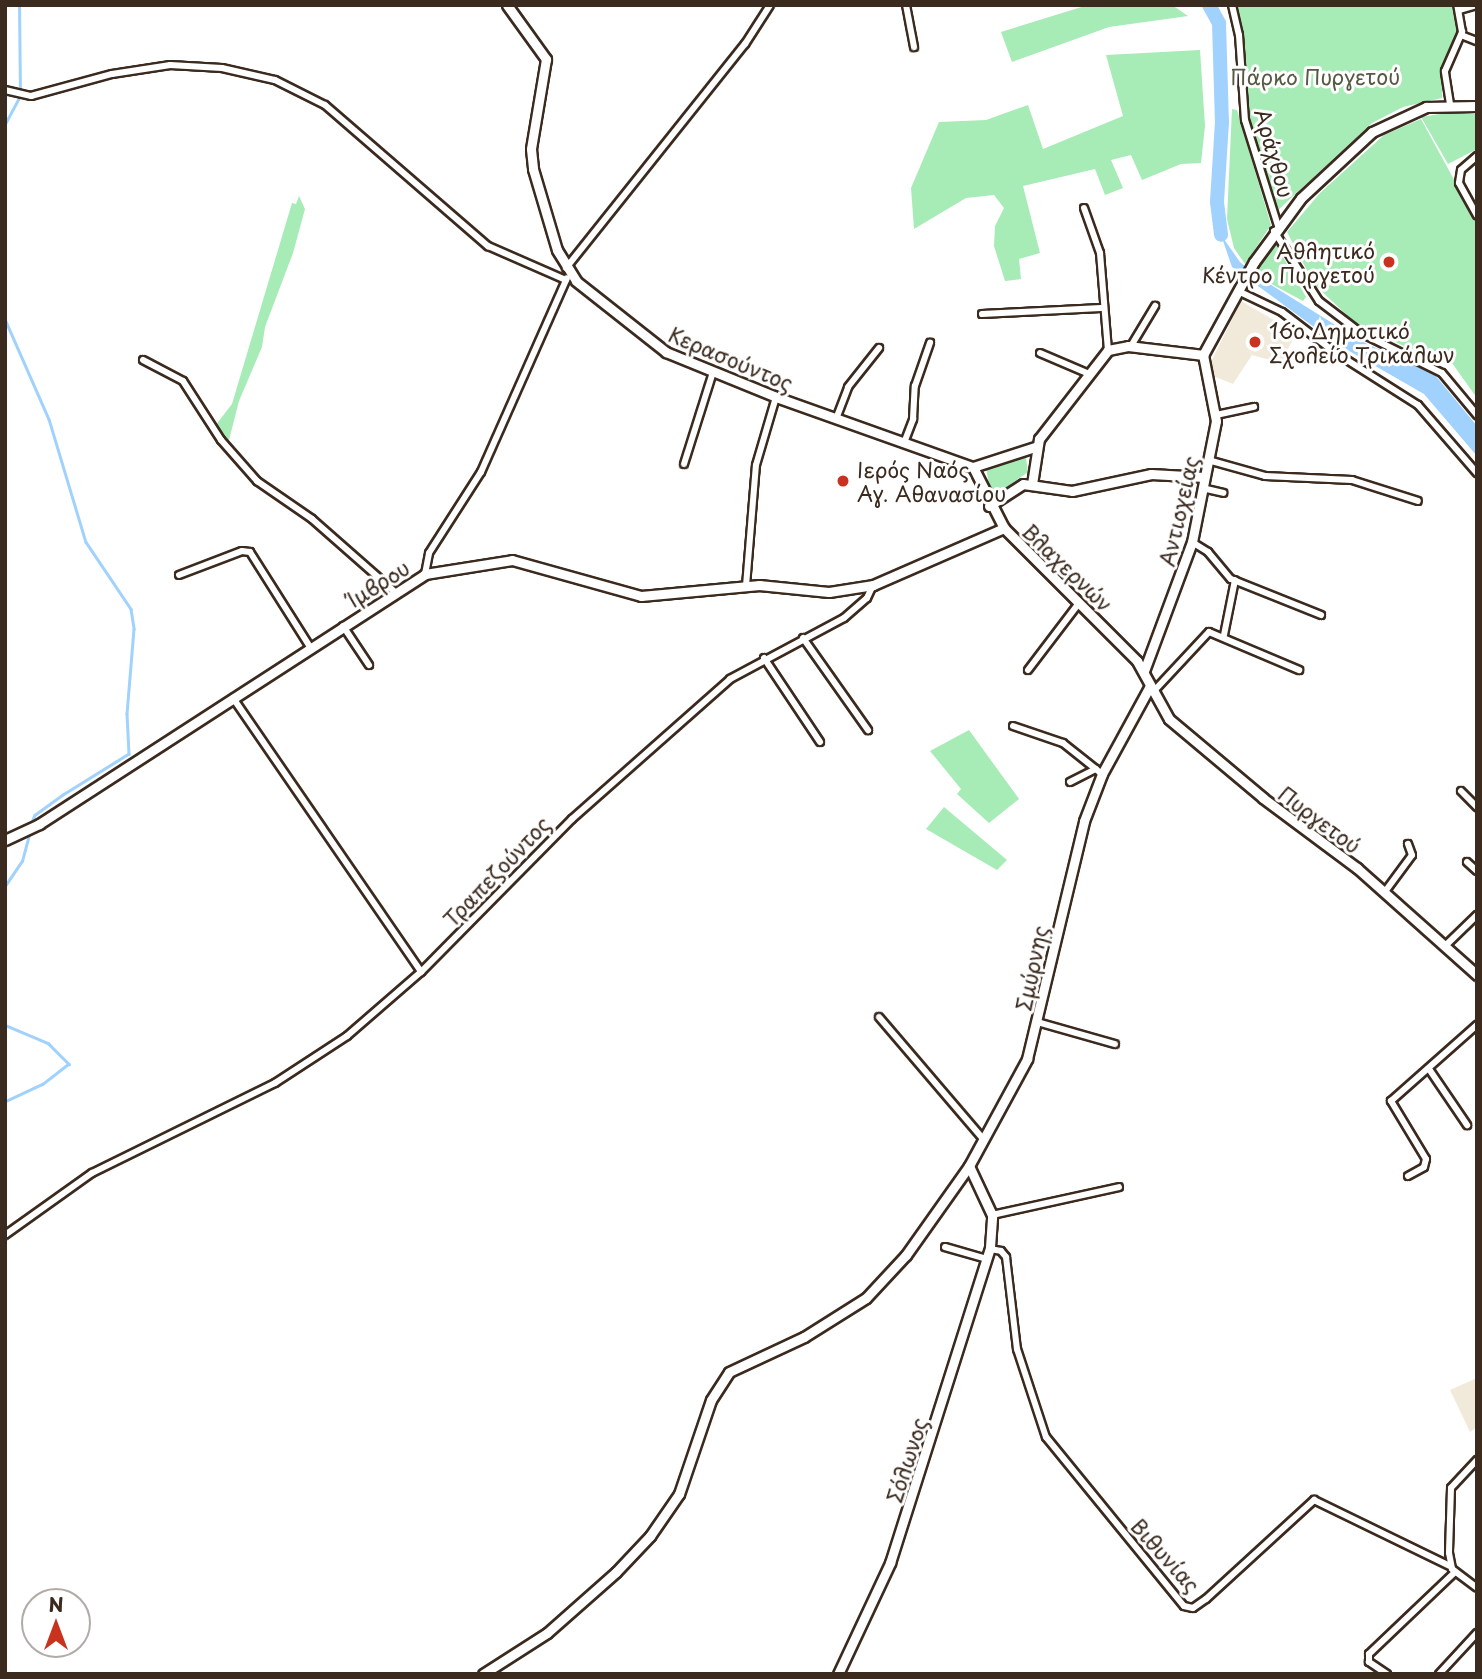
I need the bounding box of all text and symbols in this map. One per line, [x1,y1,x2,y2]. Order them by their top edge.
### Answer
park label: Πάρκο Πυργετού [1230,63,1400,89]
street label: Αράχθου [1250,106,1300,200]
place label: Αθλητικό Κέντρο Πυργετού [1202,237,1375,287]
marker: Αθλητικό Κέντρο Πυργετού [1381,254,1397,270]
place label: 16ο Δημοτικό Σχολείο Τρικάλων [1269,317,1455,367]
street label: Κερασούντος [665,321,797,395]
marker: 16ο Δημοτικό Σχολείο Τρικάλων [1247,334,1263,350]
street label: Αντιοχείας [1153,453,1203,569]
place label: Ιερός Ναός Αγ. Αθανασίου [857,456,1006,506]
marker: Ιερός Ναός Αγ. Αθανασίου [835,473,851,489]
street label: Βλαχερνών [1018,518,1118,616]
street label: Ίμβρου [342,554,414,612]
street label: Πυργετού [1274,780,1366,858]
street label: Τραπεζούντος [437,811,555,931]
street label: Σμύρνης [1010,923,1052,1013]
street label: Σόλωνος [881,1415,931,1505]
street label: Βιθυνίας [1126,1513,1206,1597]
north arrow [21,1588,91,1658]
text: N [48,1590,64,1618]

